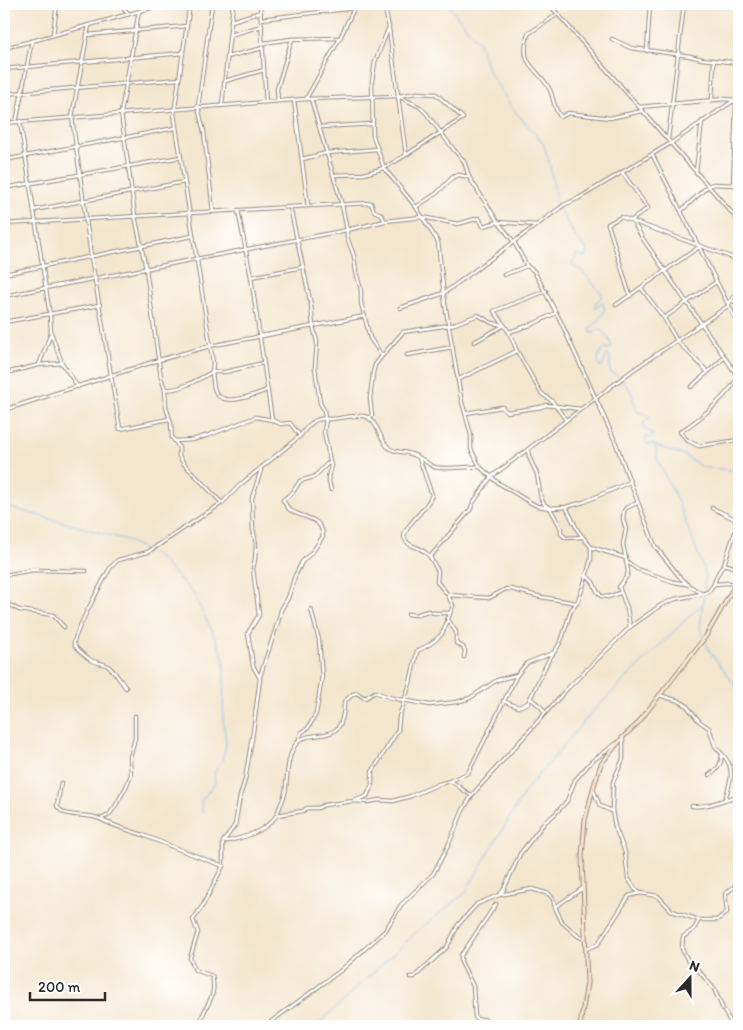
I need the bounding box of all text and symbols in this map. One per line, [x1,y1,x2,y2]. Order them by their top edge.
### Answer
north arrow [666,952,716,1002]
text: N [687,957,702,976]
scale bar [30,970,105,1002]
text: 200 m [38,978,81,996]

